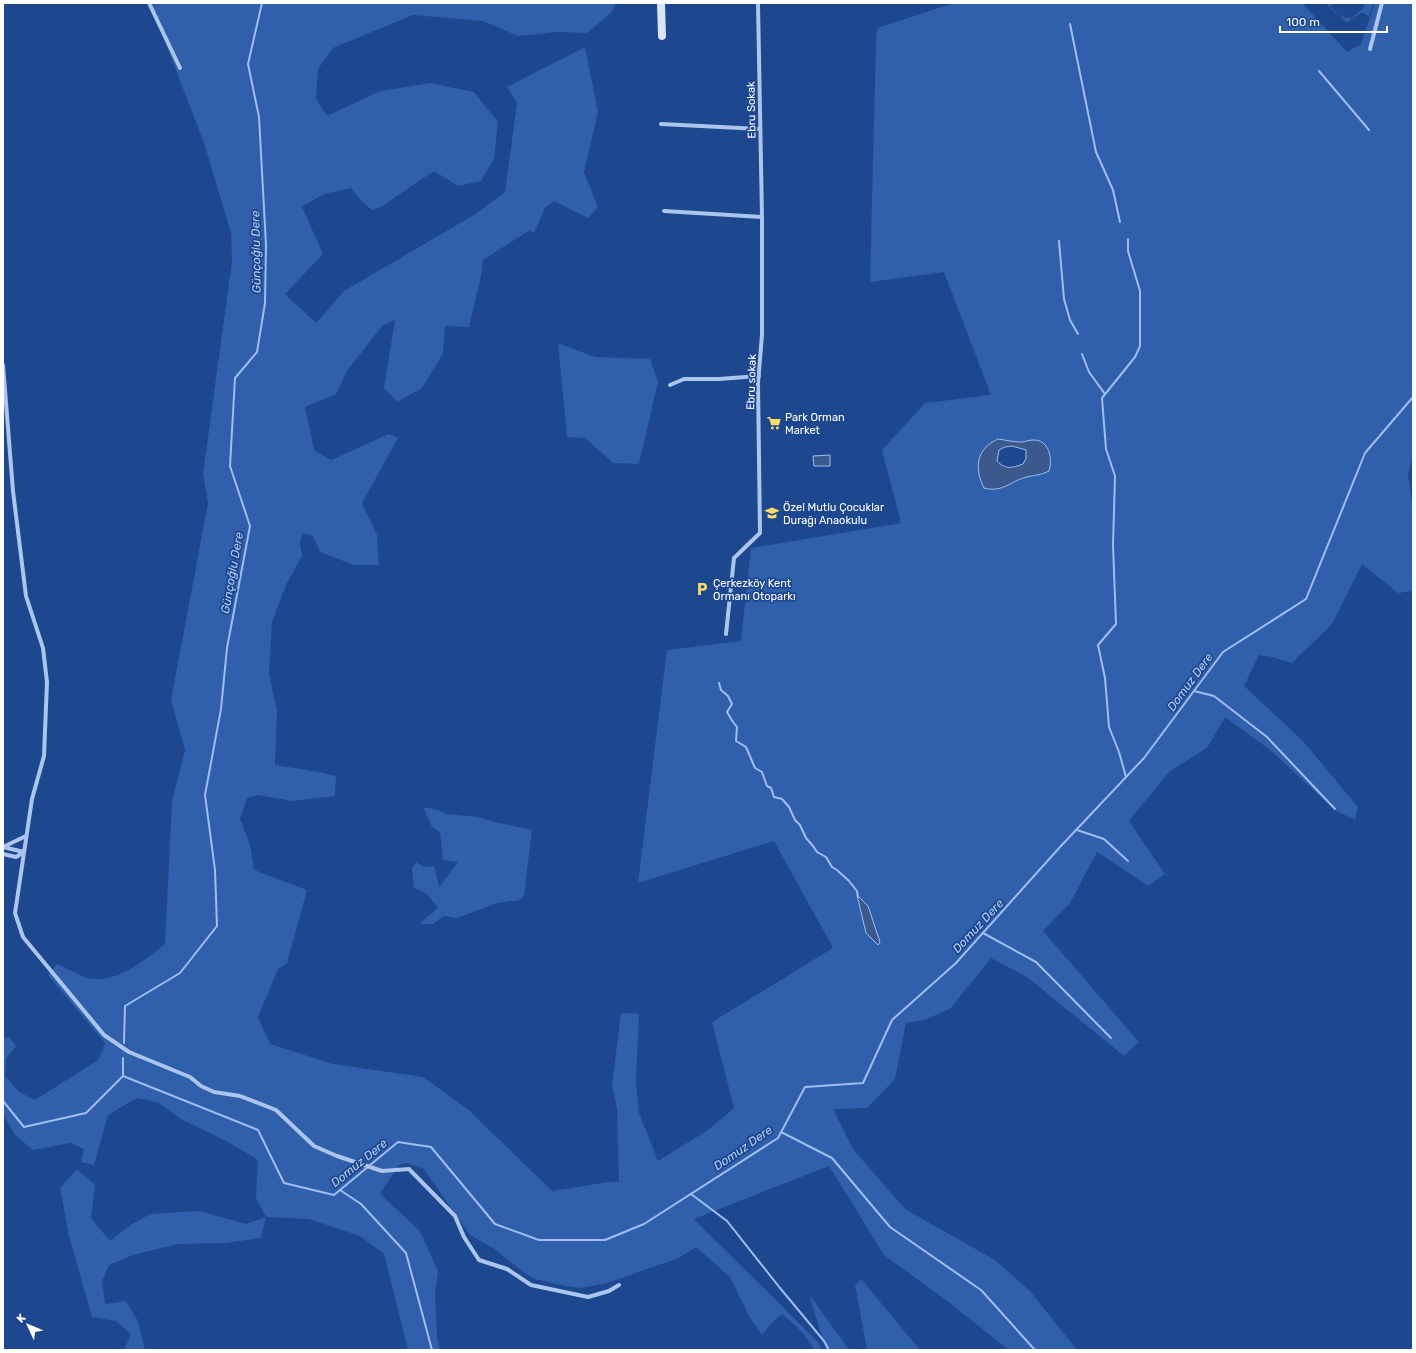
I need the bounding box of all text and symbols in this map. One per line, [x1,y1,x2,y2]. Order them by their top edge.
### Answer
scale bar [1280,8,1387,34]
text: 100 m [1286,15,1320,29]
street label: Ebru Sokak [744,81,758,139]
water label: Günçoğlu Dere [248,210,264,293]
street label: Ebru sokak [744,354,759,410]
place label: Park Orman Market [785,411,845,437]
supermarket icon: Park Orman Market [766,415,782,431]
place label: Özel Mutlu Çocuklar Durağı Anaokulu [783,501,885,527]
school or university icon: Özel Mutlu Çocuklar Durağı Anaokulu [764,505,780,521]
water label: Günçoğlu Dere [218,531,246,615]
place label: Çerkezköy Kent Ormanı Otoparkı [713,577,796,603]
parking icon: Çerkezköy Kent Ormanı Otoparkı [694,581,710,597]
water label: Domuz Dere [1164,650,1216,714]
water label: Domuz Dere [950,896,1007,956]
water label: Domuz Dere [711,1123,775,1173]
water label: Domuz Dere [328,1136,390,1190]
north arrow [8,1305,48,1345]
text: K [14,1311,29,1326]

